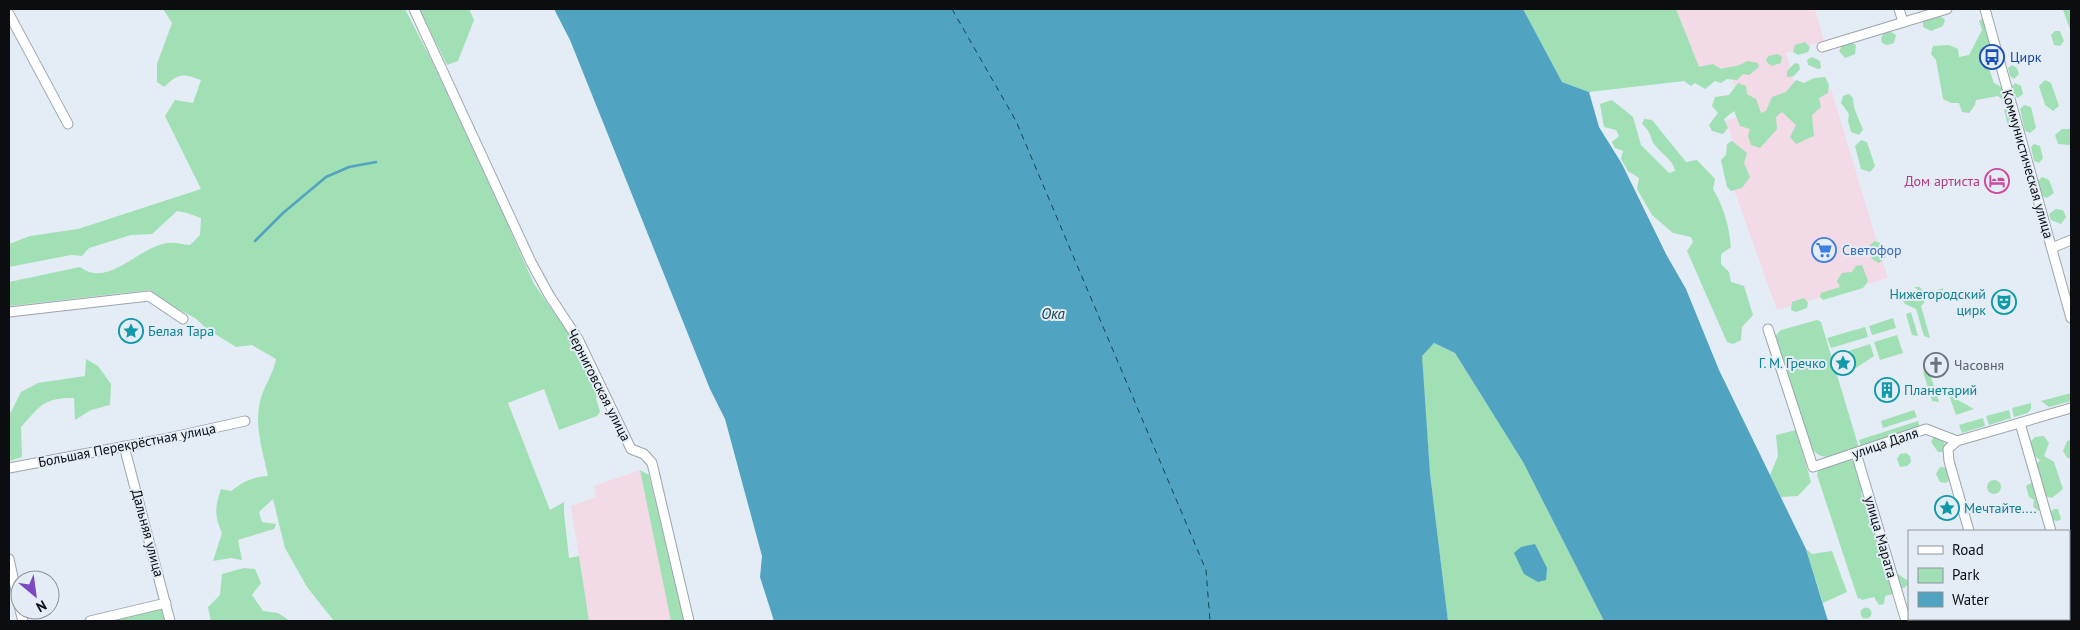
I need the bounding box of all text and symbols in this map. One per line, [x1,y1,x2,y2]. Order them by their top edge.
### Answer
bus stop icon: Цирк [1979,44,2005,70]
place label: Цирк [2010,48,2042,66]
street label: Коммунистическая улица [1998,87,2058,241]
hotel icon: Дом артиста [1984,168,2010,194]
place label: Дом артиста [1905,172,1980,190]
supermarket icon: Светофор [1811,237,1837,263]
place label: Светофор [1842,241,1902,259]
place label: Нижегородский цирк [1889,285,1986,319]
theatre icon: Нижегородский цирк [1991,289,2017,315]
water label: Ока [1041,304,1066,323]
place icon: Белая Тара [118,318,144,344]
place label: Белая Тара [148,322,214,340]
street label: Черниговская улица [563,326,635,444]
place icon: Г. М. Гречко [1830,350,1856,376]
church icon: Часовня [1923,352,1949,378]
place label: Г. М. Гречко [1759,354,1826,372]
place label: Часовня [1954,356,2004,374]
building icon: Планетарий [1874,377,1900,403]
place label: Планетарий [1904,381,1977,399]
street label: Большая Перекрёстная улица [37,419,217,471]
street label: улица Даля [1849,423,1921,463]
street label: Дальняя улица [128,487,168,579]
street label: улица Марата [1861,494,1901,580]
place icon: Мечтайте.... [1934,495,1960,521]
place label: Мечтайте.... [1964,499,2036,517]
legend [1908,530,2070,620]
text: Road [1952,540,1984,559]
text: Park [1952,565,1980,584]
north arrow [10,570,60,620]
text: Water [1952,590,1989,609]
text: N [33,596,50,616]

